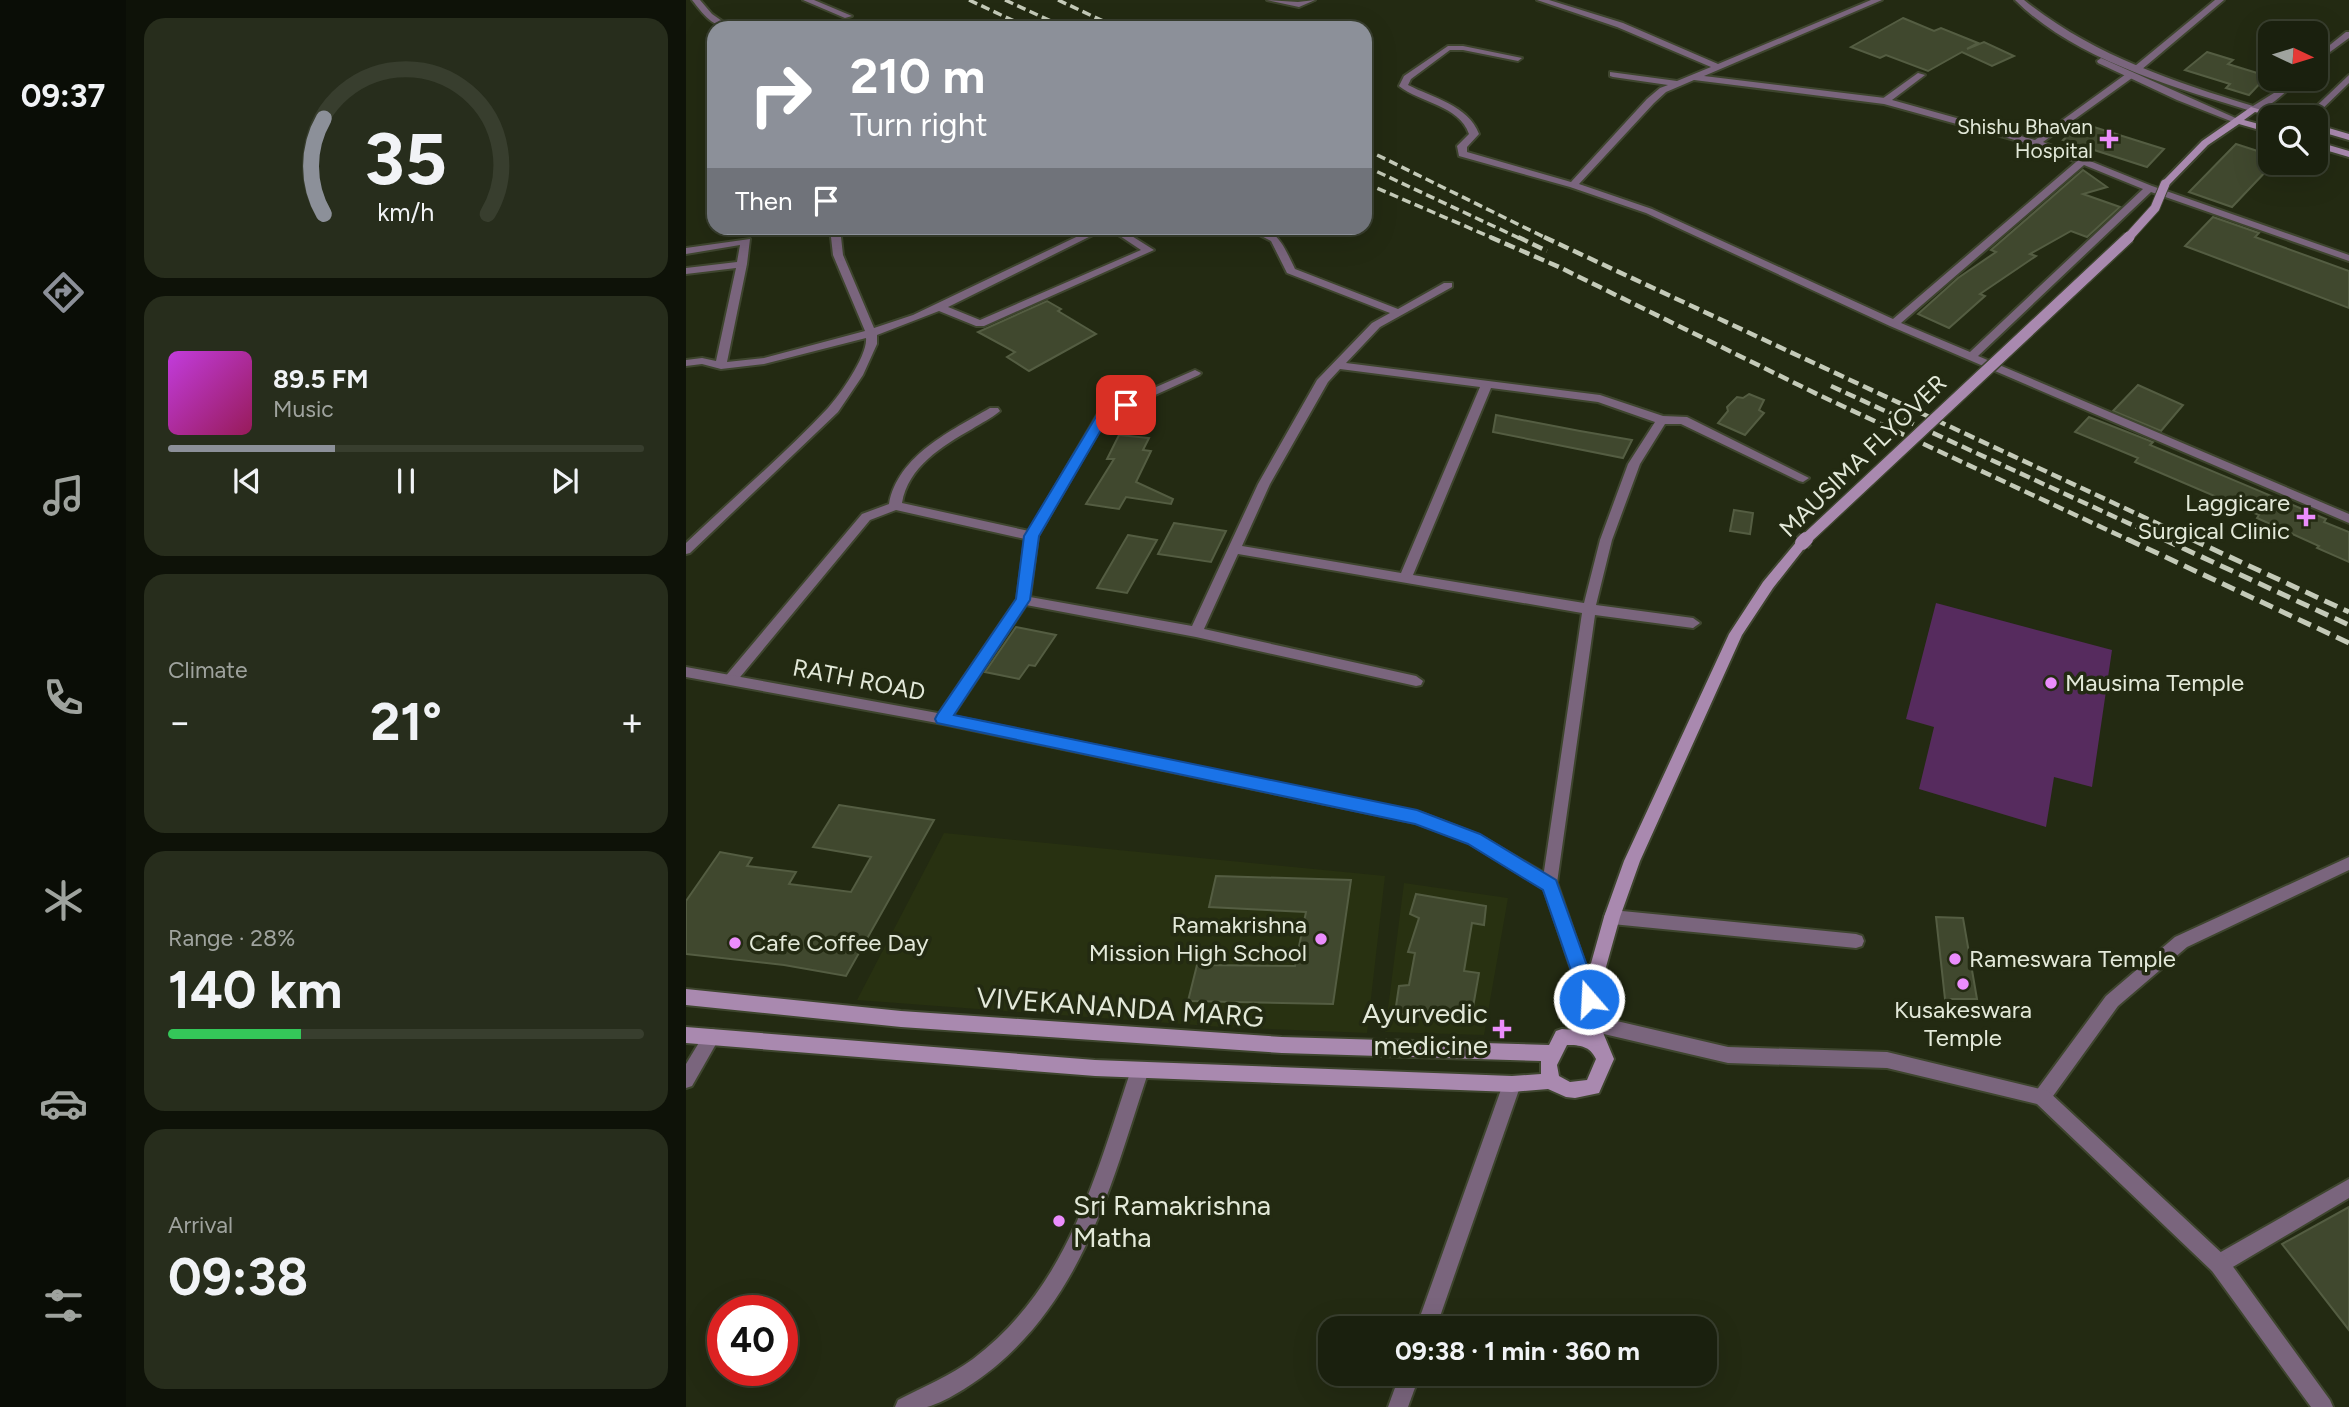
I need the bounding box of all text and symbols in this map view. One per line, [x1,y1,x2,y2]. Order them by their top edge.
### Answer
north arrow [2258,21,2328,91]
map controls [2258,21,2328,175]
text: 210 m [850,46,985,105]
icon: right [735,49,826,140]
text: 09:37 [21,77,105,115]
button: search [2258,105,2328,175]
text: Turn right [850,106,988,144]
place label: Shishu Bhavan Hospital [1957,114,2093,163]
text: 35 [365,115,447,202]
marker: Shishu Bhavan Hospital [2099,129,2119,149]
icon: arrive [807,182,845,220]
text: Then [735,185,793,217]
text: km/h [377,197,435,227]
icon: directions [39,268,88,317]
text: 89.5 FM [273,363,368,395]
street label: MAUSIMA FLYOVER [1773,368,1952,543]
pin [1096,375,1156,435]
icon: arrive [1107,386,1145,424]
text: Music [273,395,334,423]
icon: previous [228,462,266,500]
icon: pause [387,462,425,500]
icon: next [546,462,584,500]
icon: music [39,471,88,520]
place label: Laggicare Surgical Clinic [2138,488,2290,545]
marker: Laggicare Surgical Clinic [2296,507,2316,527]
street label: RATH ROAD [790,652,928,707]
text: Climate [168,656,247,684]
place label: Mausima Temple [2065,668,2244,697]
icon: phone [39,673,88,722]
marker: Mausima Temple [2043,675,2059,691]
text: 21° [370,691,442,753]
text: − [168,699,192,745]
text: + [620,699,644,745]
icon: climate [39,876,88,925]
place label: Ramakrishna Mission High School [1089,910,1307,967]
text: Range · 28% [168,924,295,952]
place label: Cafe Coffee Day [749,928,929,957]
marker: Ramakrishna Mission High School [1313,931,1329,947]
marker: Cafe Coffee Day [727,935,743,951]
place label: Rameswara Temple [1969,944,2176,973]
marker: Rameswara Temple [1947,951,1963,967]
text: 140 km [168,959,342,1021]
position arrow [1552,962,1626,1036]
marker: Kusakeswara Temple [1955,976,1971,992]
street label: VIVEKANANDA MARG [975,980,1265,1034]
place label: Kusakeswara Temple [1894,995,2032,1052]
place label: Ayurvedic medicine [1362,996,1488,1062]
marker: Ayurvedic medicine [1494,1021,1510,1037]
icon: car [39,1079,88,1128]
place label: Sri Ramakrishna Matha [1073,1188,1271,1254]
text: Arrival [168,1211,233,1239]
marker: Sri Ramakrishna Matha [1051,1213,1067,1229]
text: 09:38 [168,1246,308,1308]
icon: filters [39,1281,88,1330]
speed limit sign: 40 [707,1295,798,1386]
text: 09:38 · 1 min · 360 m [1395,1335,1640,1367]

